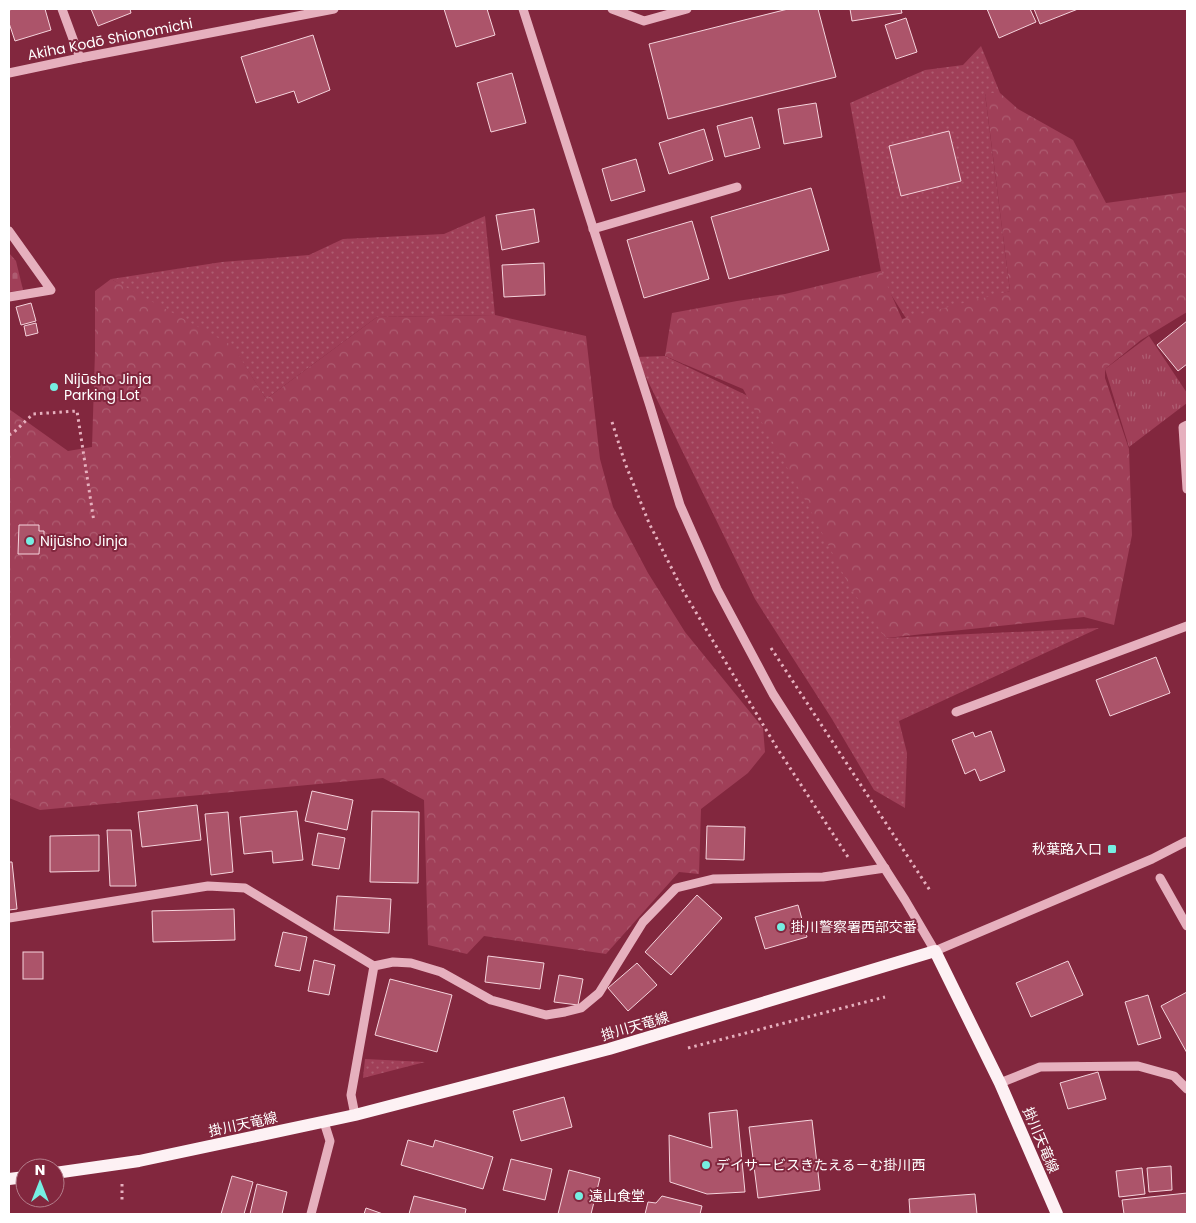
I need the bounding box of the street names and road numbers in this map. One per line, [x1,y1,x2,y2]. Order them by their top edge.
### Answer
street label: Akiha Kodō Shionomichi [26,13,194,65]
street label: 掛川天竜線 [599,1007,671,1045]
street label: 掛川天竜線 [1018,1104,1064,1176]
street label: 掛川天竜線 [207,1107,279,1141]

